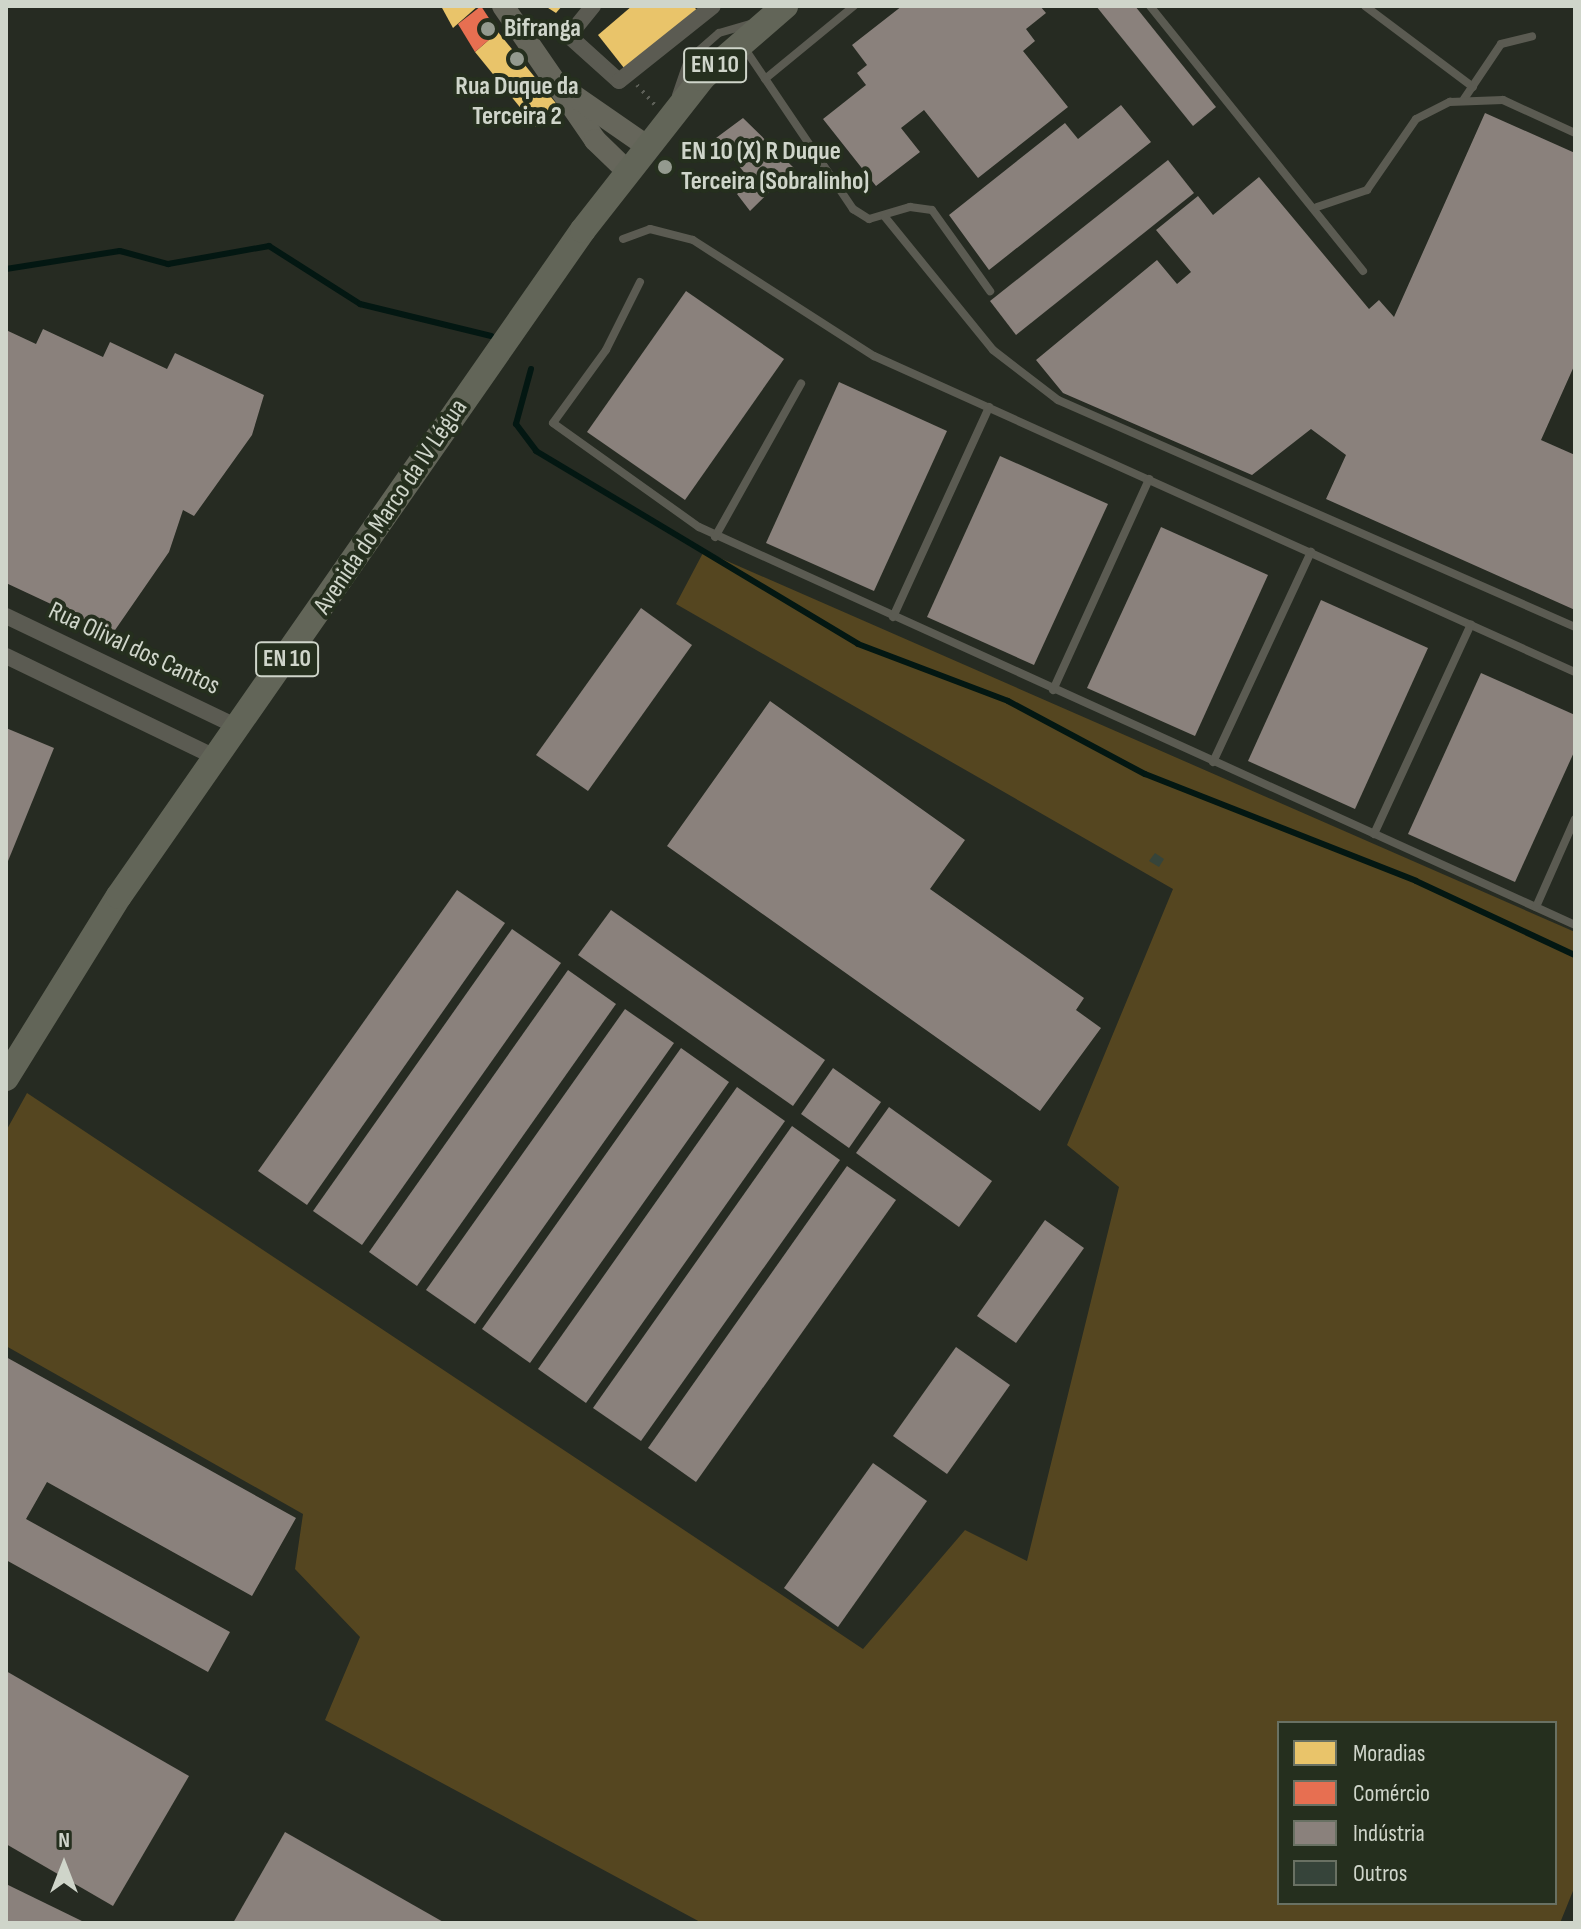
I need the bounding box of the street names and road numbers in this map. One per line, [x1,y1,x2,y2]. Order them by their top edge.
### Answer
road number: EN 10 [683,45,747,85]
street label: Avenida do Marco da IV Légua [307,394,475,620]
street label: Rua Olival dos Cantos [44,596,224,702]
road number: EN 10 [255,639,319,679]

